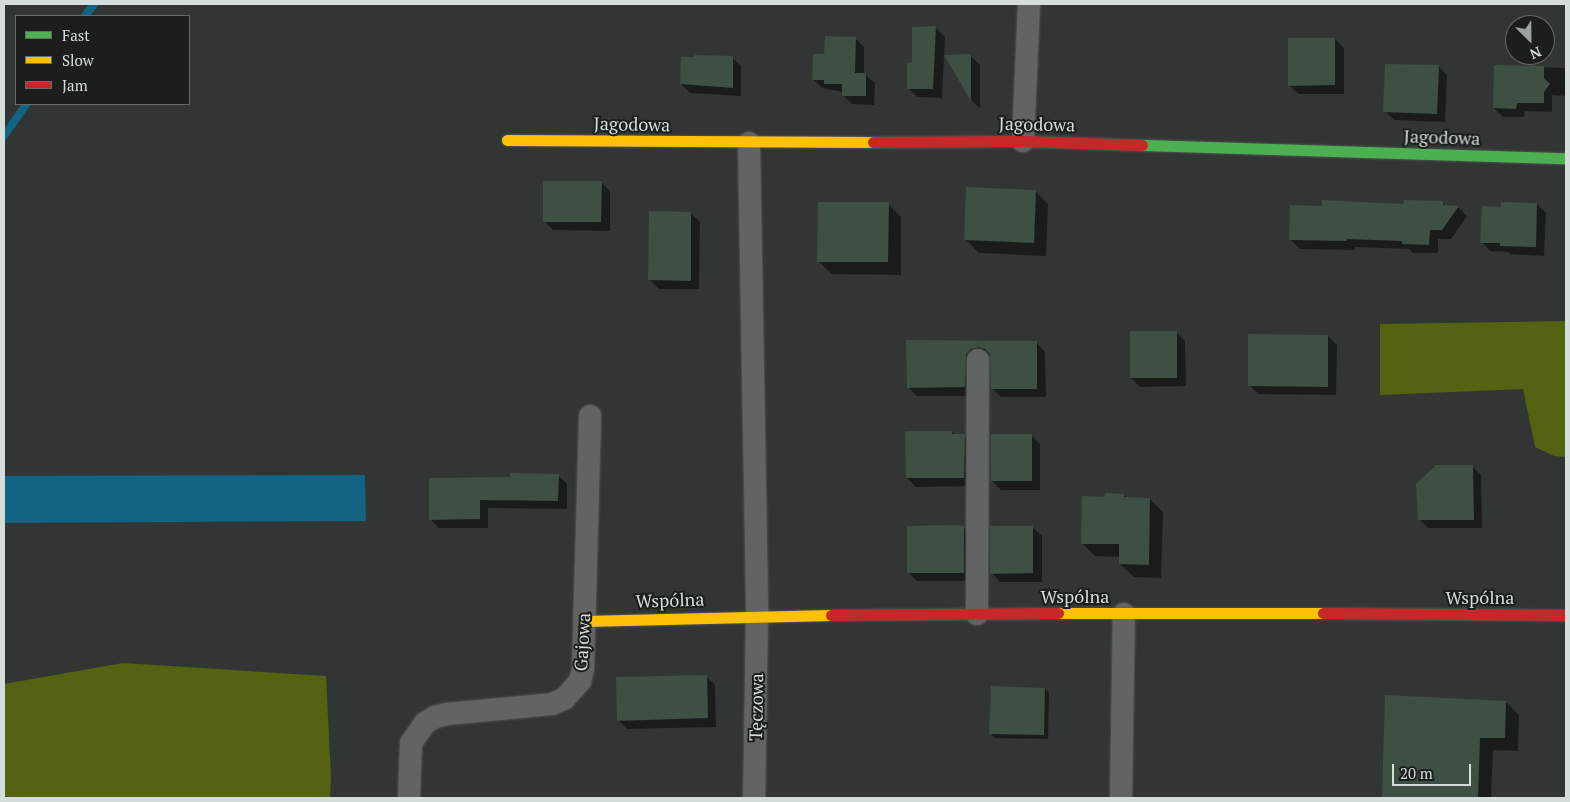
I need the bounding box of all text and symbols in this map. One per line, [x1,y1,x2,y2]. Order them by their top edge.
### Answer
legend [15,15,190,105]
north arrow [1505,15,1555,65]
text: Fast [62,25,90,45]
text: N [1527,43,1544,64]
text: Slow [62,50,94,70]
text: Jam [62,75,88,95]
street label: Jagodowa [594,113,670,135]
street label: Jagodowa [999,113,1075,135]
street label: Jagodowa [1403,125,1481,149]
street label: Wspólna [1041,585,1109,607]
street label: Wspólna [1446,586,1514,608]
street label: Wspólna [635,588,705,612]
street label: Gajowa [570,612,594,672]
street label: Tęczowa [745,673,767,741]
scale bar [1395,754,1474,786]
text: 20 m [1400,763,1433,783]

